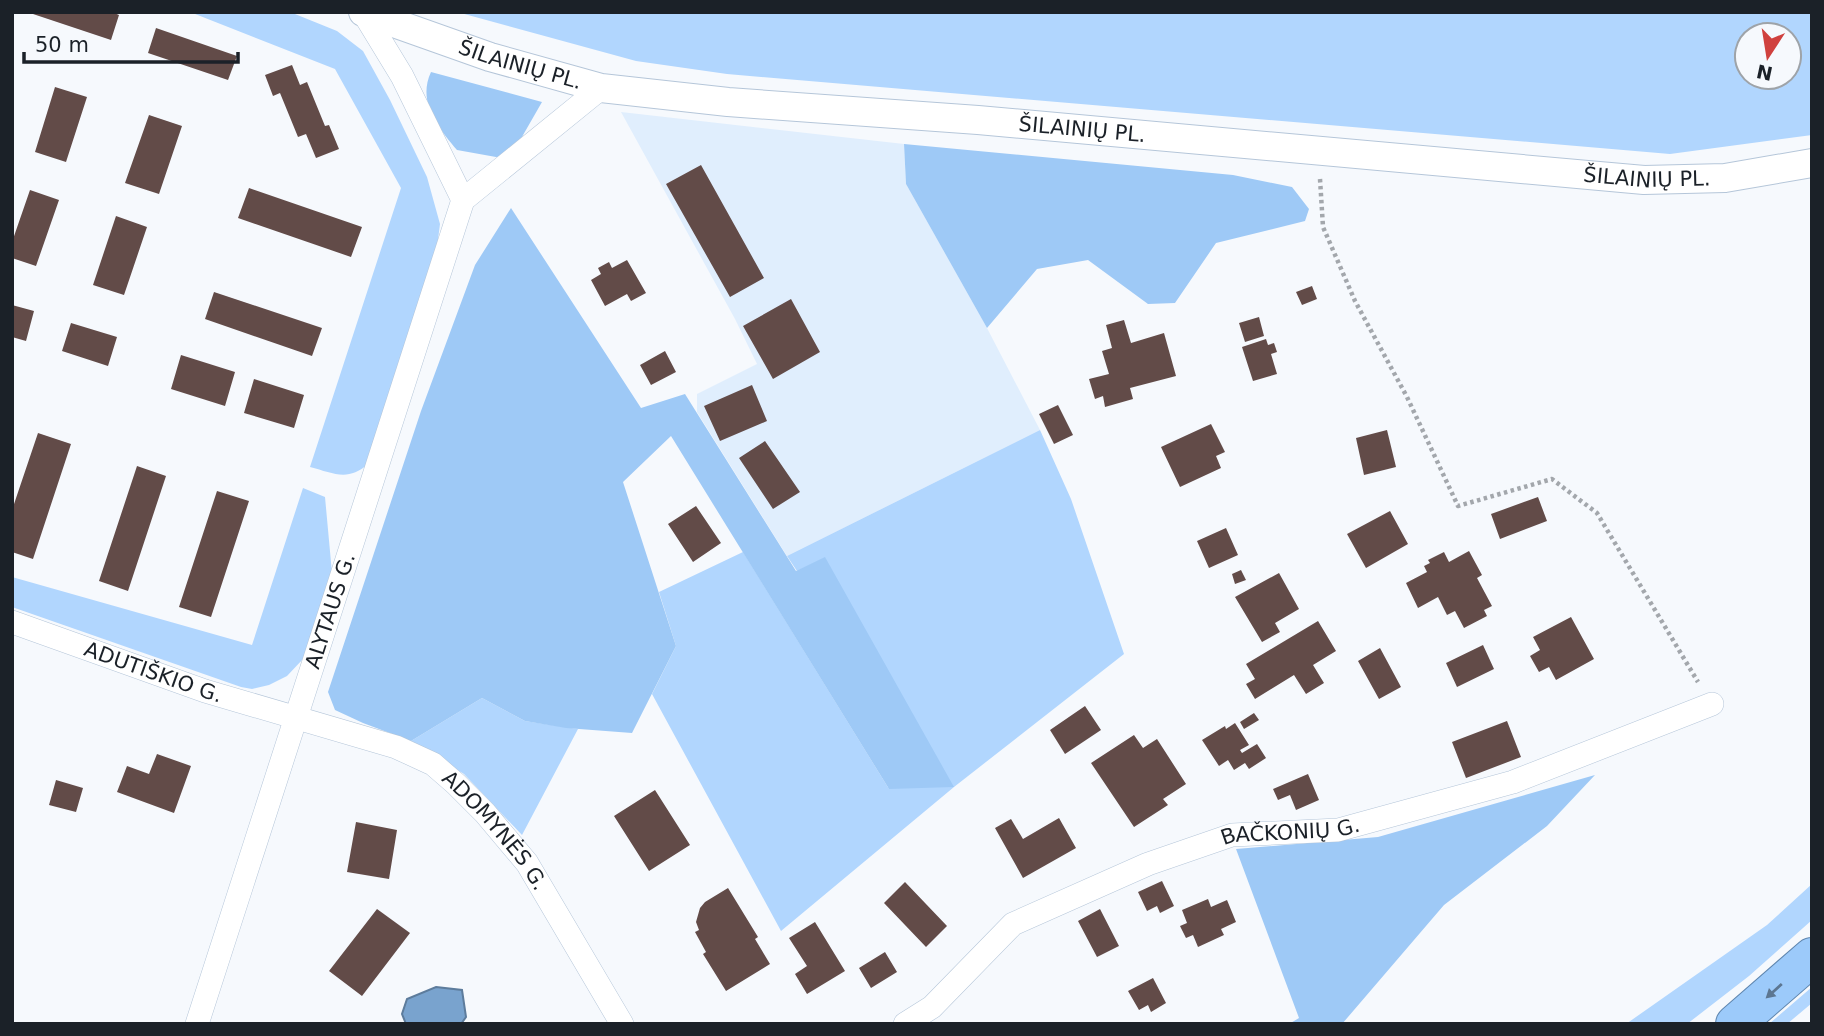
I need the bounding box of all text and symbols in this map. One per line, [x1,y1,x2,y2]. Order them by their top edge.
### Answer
scale bar [24,21,238,65]
north arrow [1733,21,1803,91]
text: 50 m [35,33,89,57]
street label: ŠILAINIŲ PL. [455,34,585,94]
text: N [1754,60,1775,85]
street label: ŠILAINIŲ PL. [1018,111,1147,147]
street label: ŠILAINIŲ PL. [1582,162,1711,193]
street label: ALYTAUS G. [300,550,360,672]
street label: ADUTIŠKIO G. [81,637,225,707]
street label: ADOMYNĖS G. [437,766,552,895]
street label: BAČKONIŲ G. [1218,813,1362,850]
one-way arrow [1766,983,1783,999]

